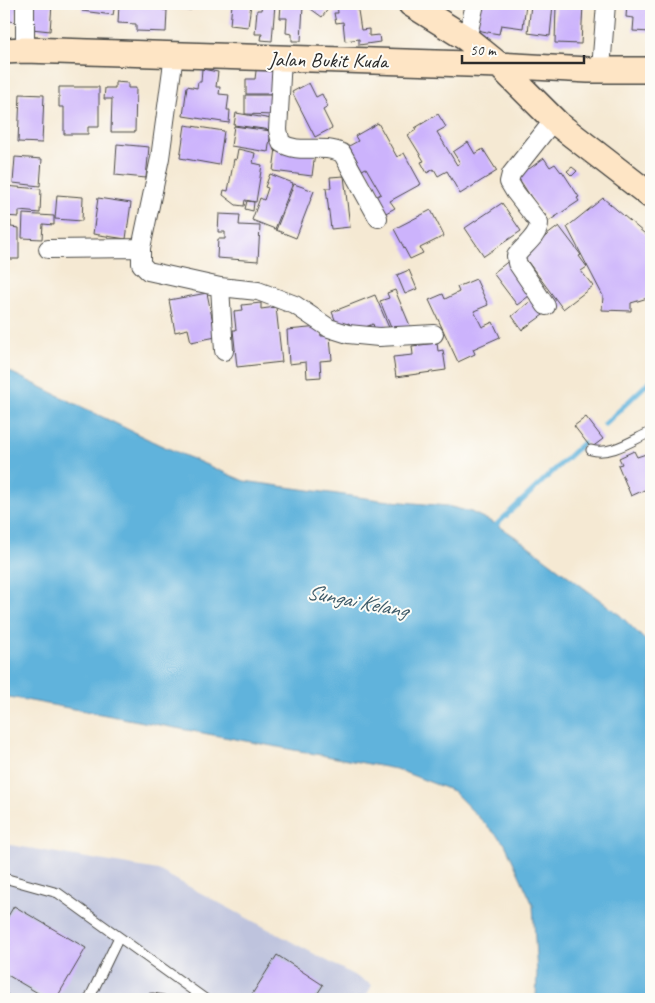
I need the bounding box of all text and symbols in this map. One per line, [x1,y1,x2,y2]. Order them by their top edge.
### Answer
scale bar [462,32,585,64]
text: 50 m [470,41,497,60]
street label: Jalan Bukit Kuda [267,46,390,74]
water label: Sungai Kelang [304,578,413,625]

